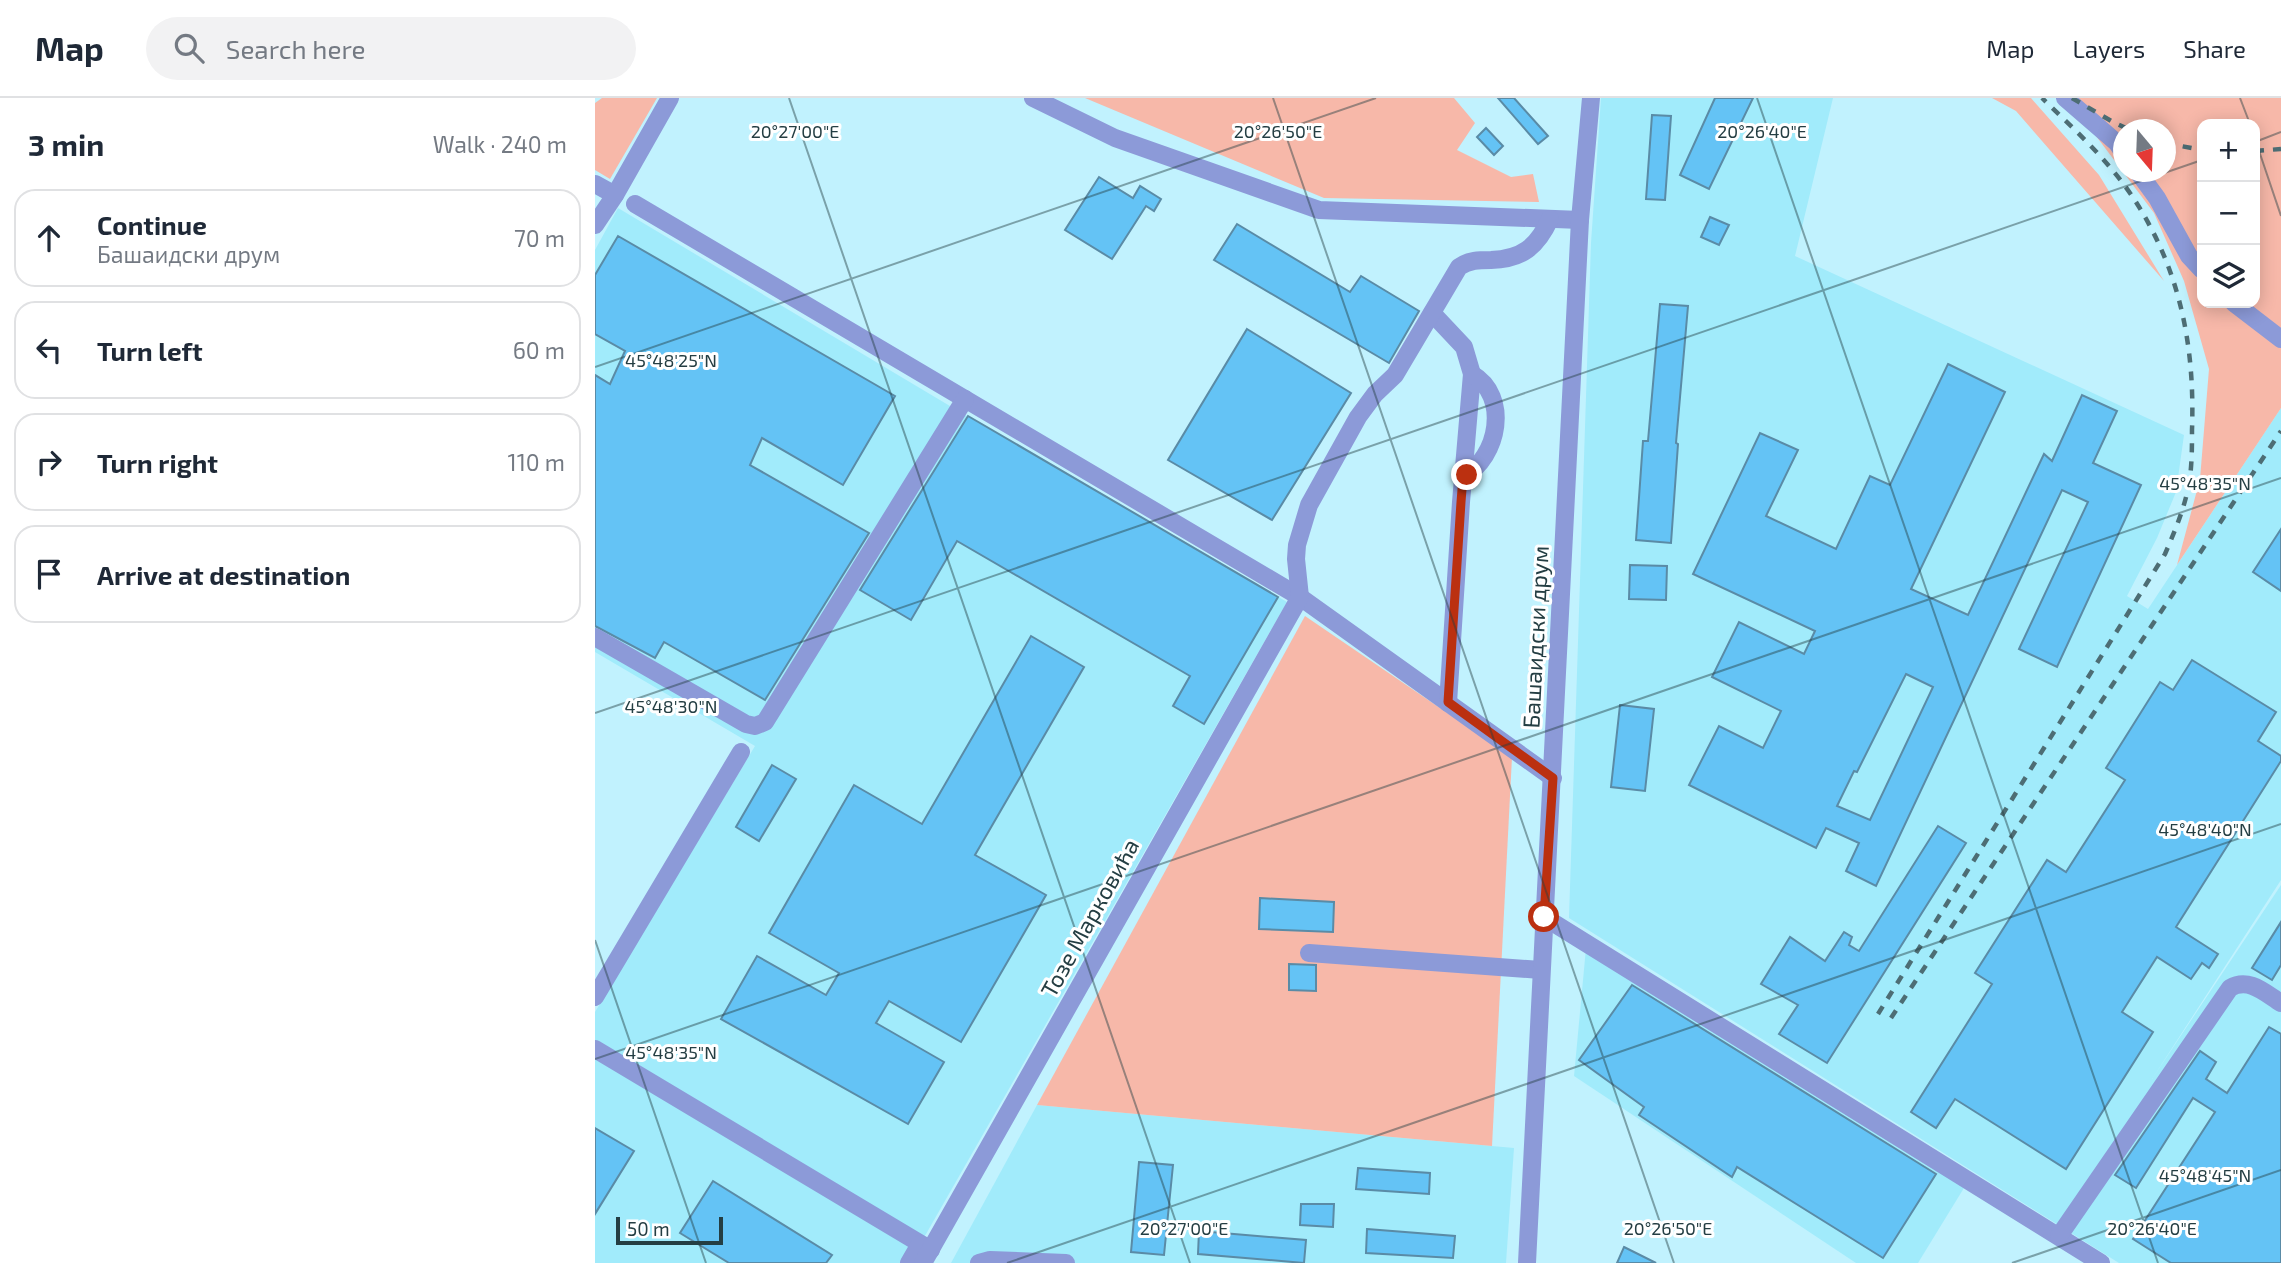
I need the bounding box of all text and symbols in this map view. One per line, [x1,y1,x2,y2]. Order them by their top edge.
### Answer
search box [146,17,636,80]
text: Map [35,28,104,68]
icon: search [170,29,208,67]
text: Search here [226,33,365,64]
text: Map [1986,34,2034,63]
text: Layers [2072,34,2145,63]
text: Share [2183,34,2246,63]
north arrow [2113,119,2176,182]
map controls [2197,119,2260,308]
button: + [2197,119,2260,182]
text: 20°27'00"E [751,120,839,142]
text: 20°26'50"E [1234,120,1322,142]
text: 20°26'40"E [1717,120,1807,142]
text: 3 min [28,126,104,162]
text: Walk · 240 m [433,130,567,158]
button: − [2197,182,2260,245]
text: Continue [97,209,207,240]
icon: ahead [30,219,68,257]
text: 70 m [514,224,565,252]
text: Башаидски друм [97,240,280,268]
button: layers [2197,245,2260,308]
icon: left [30,331,68,369]
text: Turn left [97,335,203,366]
text: 60 m [513,336,565,364]
text: 45°48'25"N [625,349,717,371]
icon: right [30,443,68,481]
text: Turn right [97,447,218,478]
text: 110 m [508,448,565,476]
route end [1451,459,1482,490]
text: 45°48'35"N [2159,472,2251,494]
street label: Башаидски друм [1516,545,1555,729]
icon: arrive [30,555,68,593]
text: Arrive at destination [97,559,350,590]
text: 45°48'30"N [625,695,717,717]
text: 45°48'40"N [2158,818,2252,840]
street label: Тозе Марковића [1034,833,1144,1002]
route start [1528,901,1559,932]
text: 45°48'35"N [625,1041,717,1063]
text: 45°48'45"N [2159,1164,2251,1186]
scale bar [616,1214,723,1246]
text: 50 m [627,1217,670,1240]
text: 20°27'00"E [1140,1217,1228,1239]
text: 20°26'50"E [1624,1217,1712,1239]
text: 20°26'40"E [2107,1217,2197,1239]

